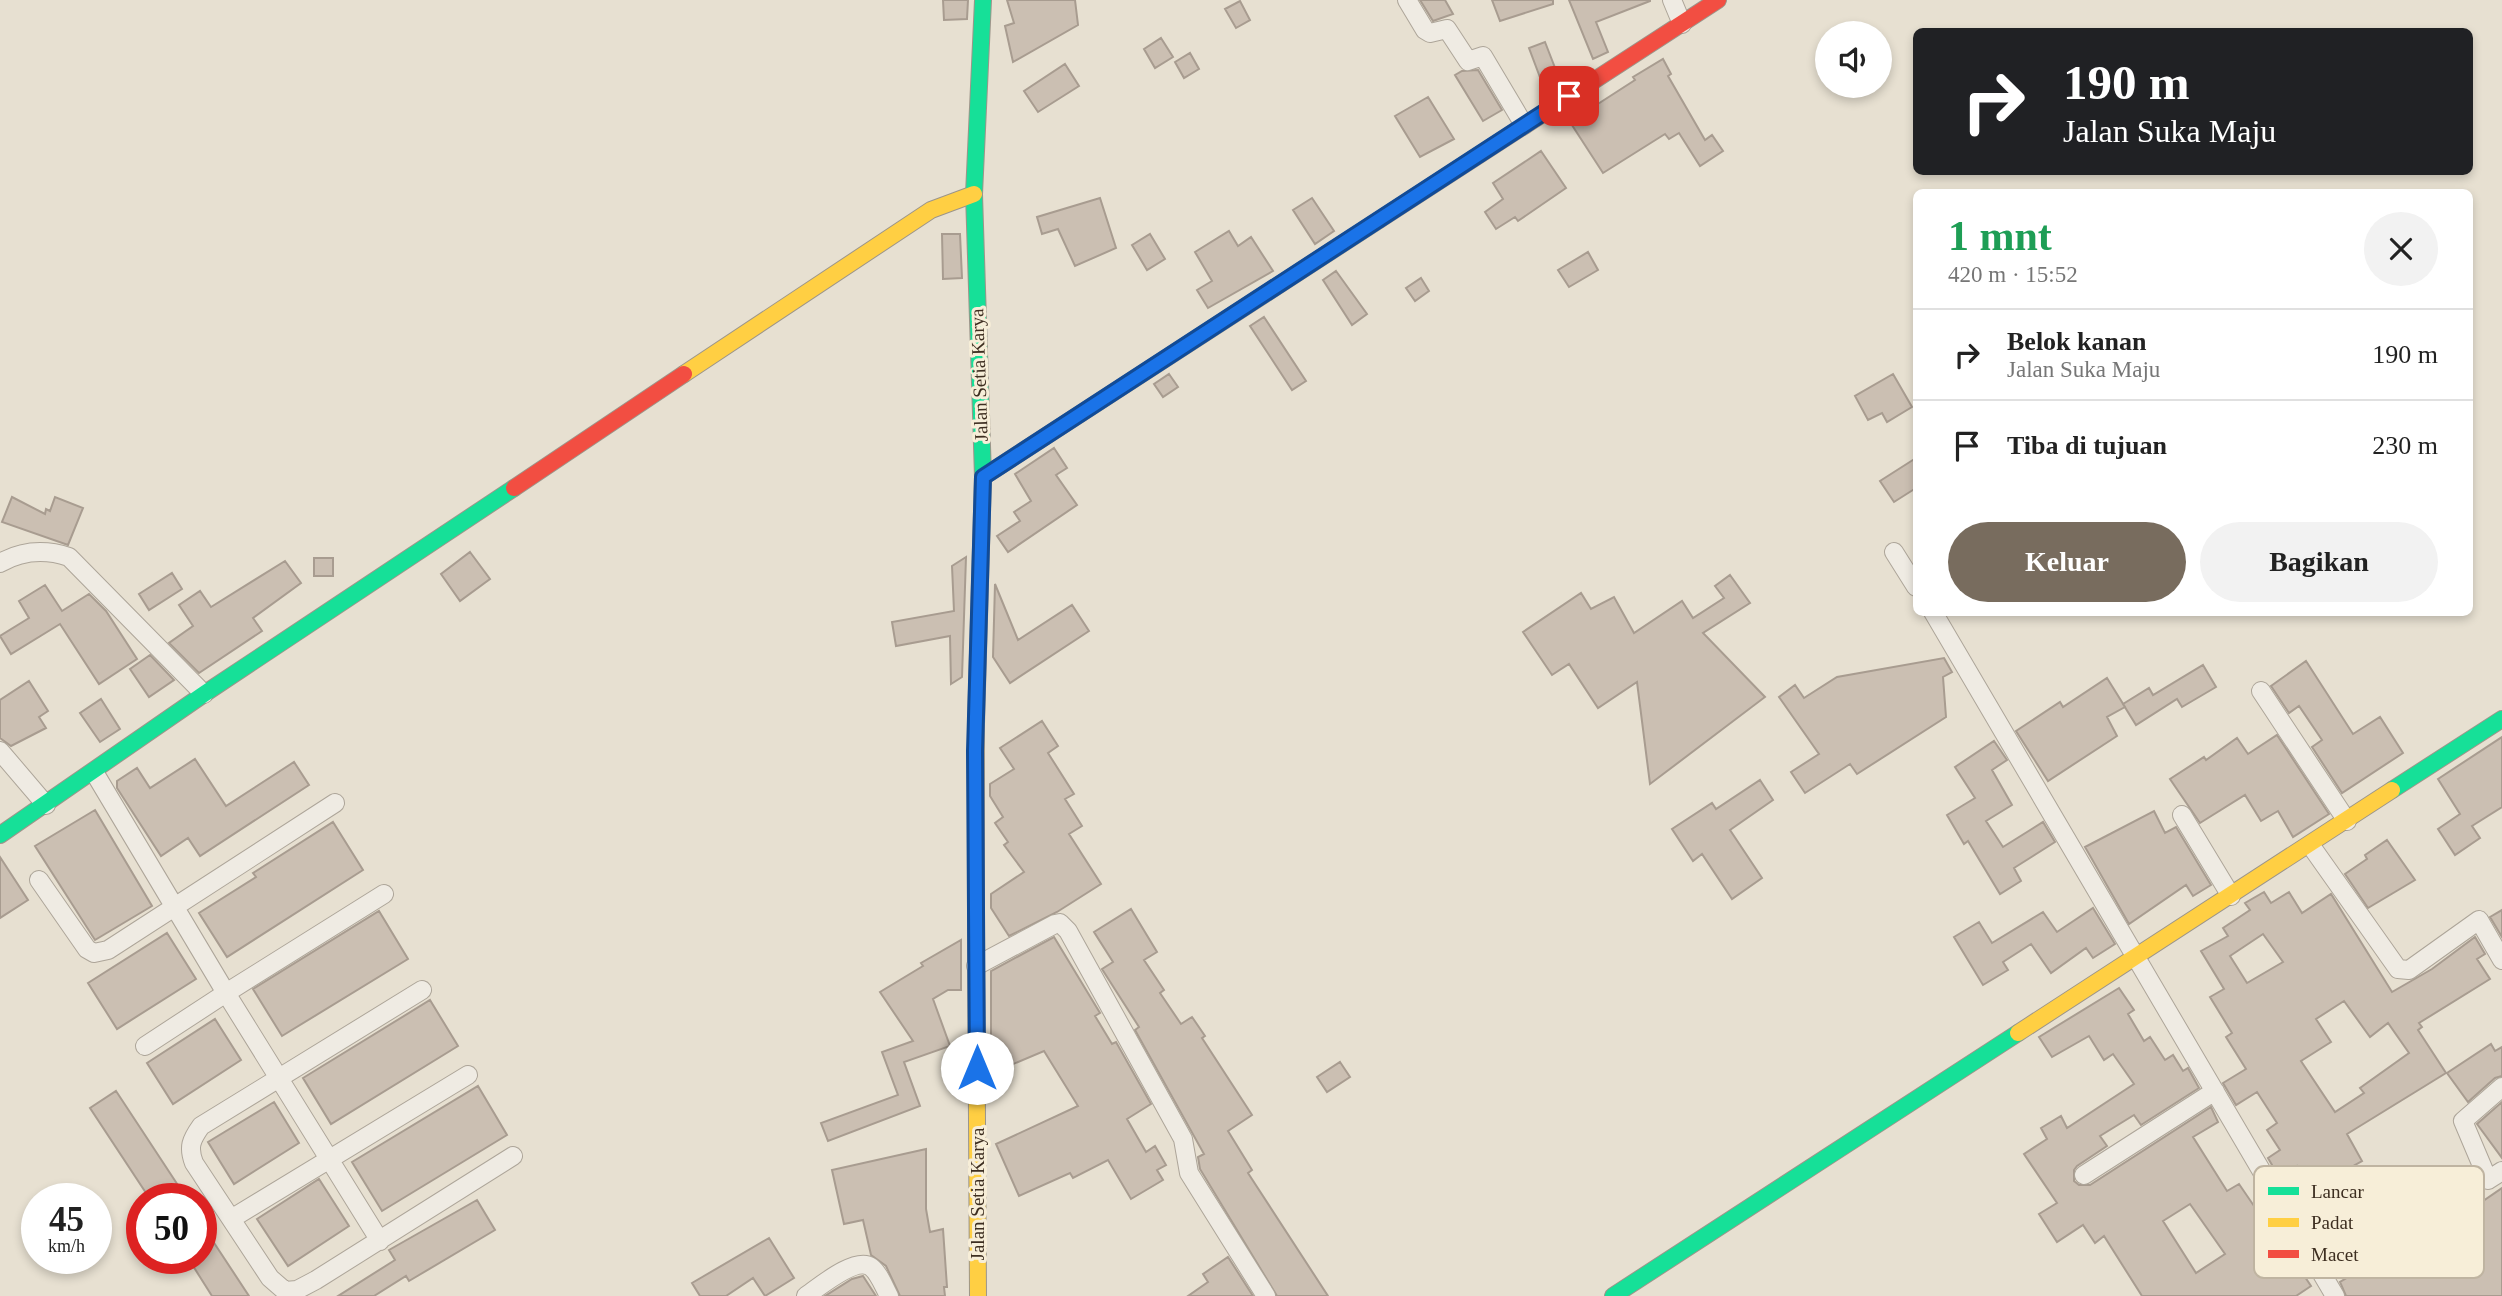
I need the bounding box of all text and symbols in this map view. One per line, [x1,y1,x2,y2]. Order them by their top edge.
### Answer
map controls [1815,21,1892,98]
button: sound [1815,21,1892,98]
text: 190 m [2063,55,2190,110]
icon: right [1948,56,2039,147]
pin [1539,66,1599,126]
icon: arrive [1550,77,1588,115]
text: Jalan Suka Maju [2063,113,2276,149]
button: close [2364,212,2438,286]
text: 1 mnt [1948,213,2052,259]
text: 420 m · 15:52 [1948,262,2078,287]
street label: Jalan Setia Karya [966,308,992,442]
text: Belok kanan [2007,327,2146,356]
icon: right [1948,336,1986,374]
text: 190 m [2372,340,2438,369]
text: Jalan Suka Maju [2007,357,2160,382]
icon: arrive [1948,427,1986,465]
text: Tiba di tujuan [2007,431,2167,460]
text: 230 m [2372,431,2438,460]
button: Keluar [1948,522,2186,602]
button: Bagikan [2200,522,2438,602]
position arrow [940,1031,1014,1105]
street label: Jalan Setia Karya [967,1127,988,1260]
legend [2254,1166,2484,1278]
text: Lancar [2311,1181,2364,1202]
speed limit sign: 50 [126,1183,217,1274]
text: 45 [49,1200,84,1239]
text: Padat [2311,1212,2354,1233]
text: km/h [48,1236,85,1256]
text: Macet [2311,1244,2359,1265]

